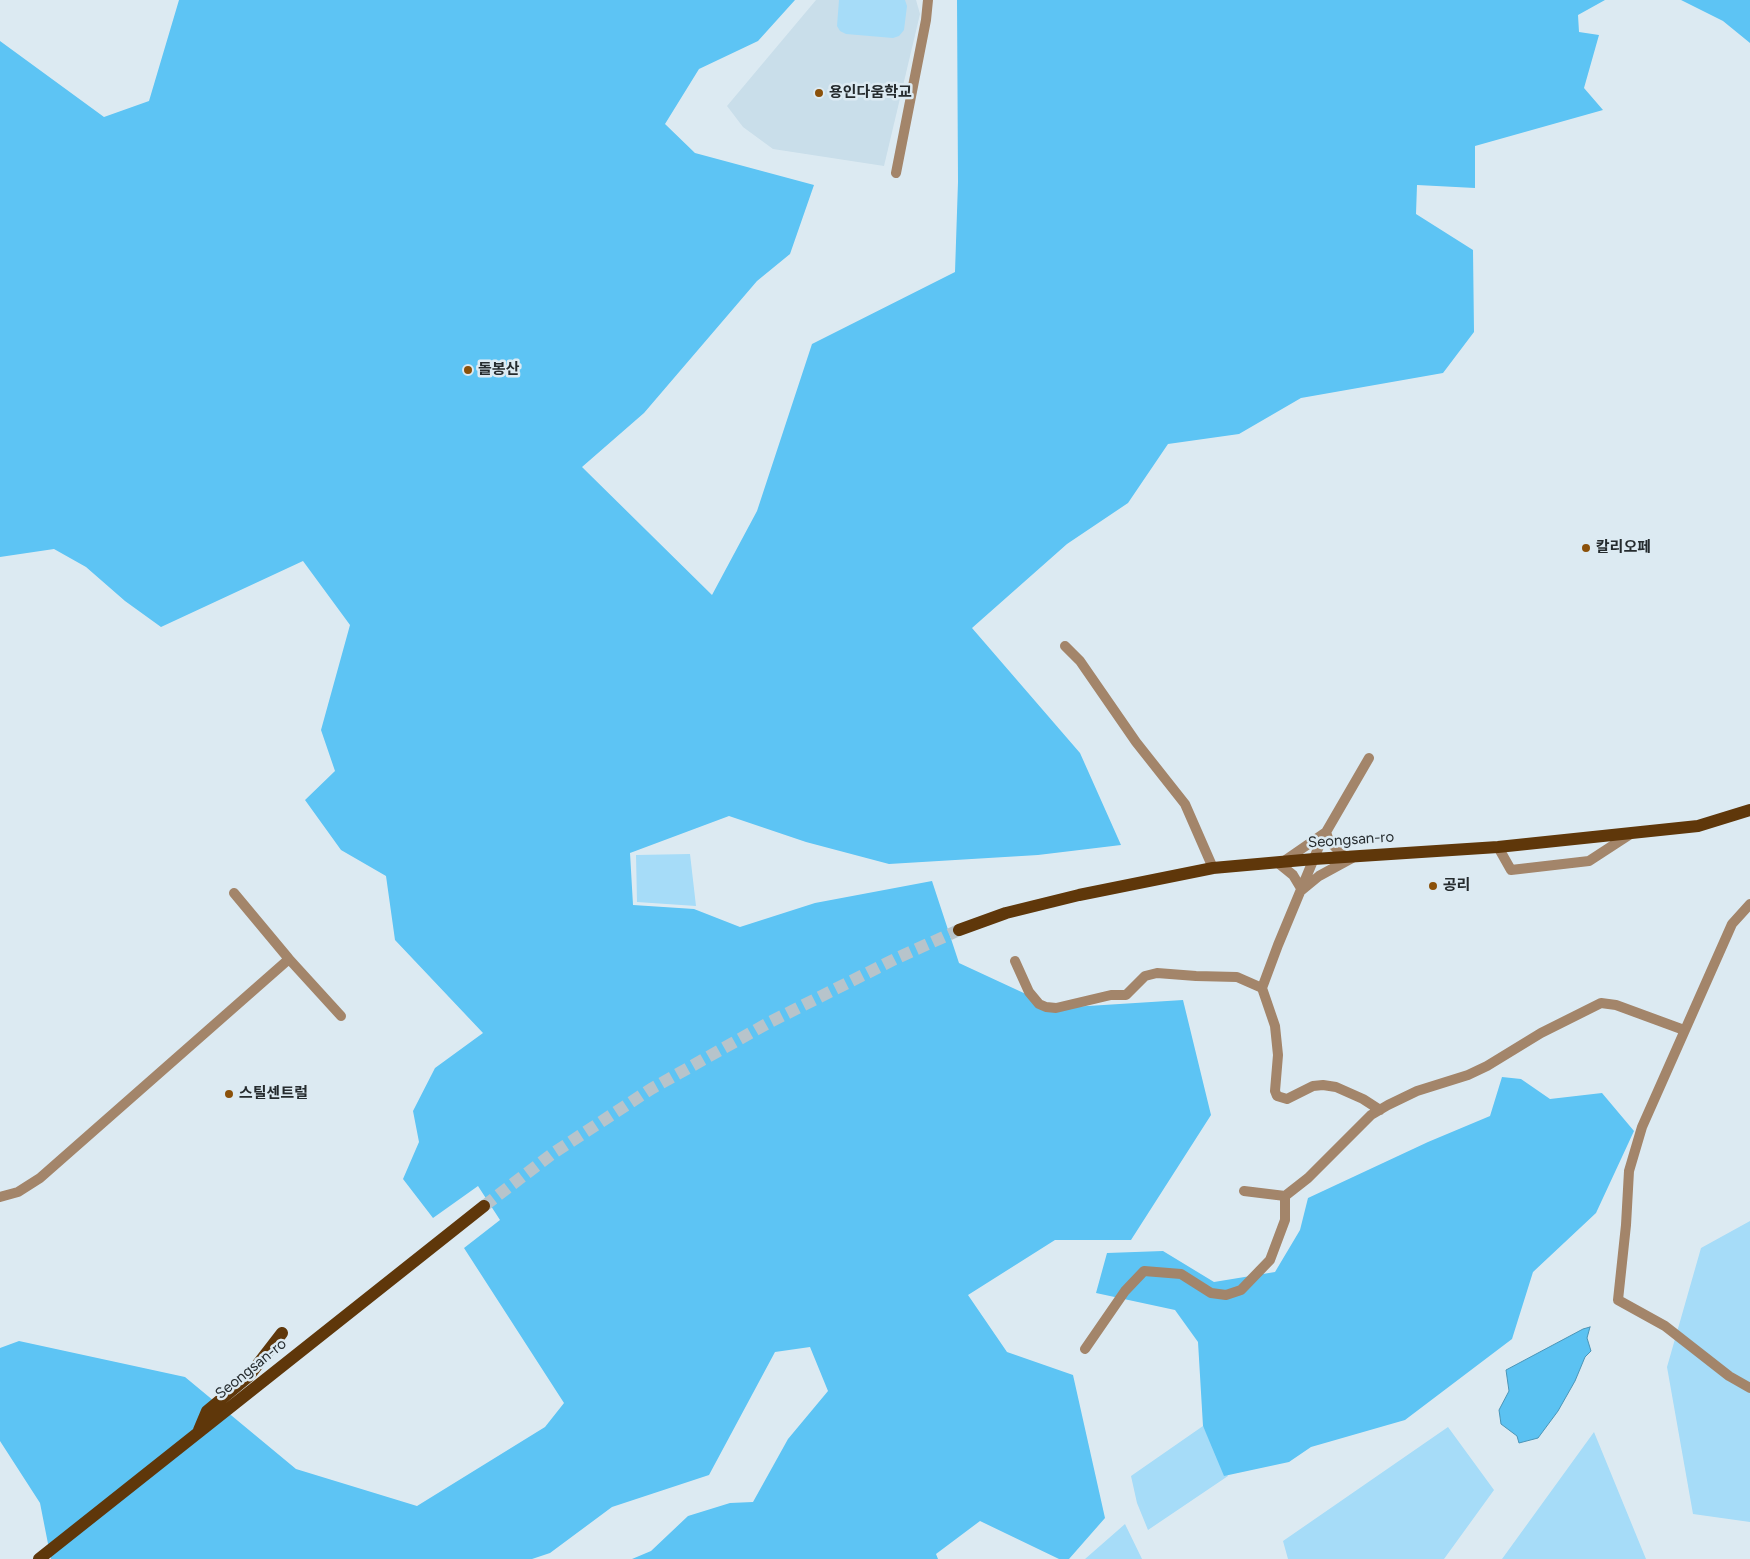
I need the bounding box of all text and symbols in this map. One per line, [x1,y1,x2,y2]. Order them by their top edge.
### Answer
place label: 용인다움학교 [829,84,912,102]
marker: 용인다움학교 [813,87,825,99]
place label: 돌봉산 [478,361,519,379]
marker: 돌봉산 [462,364,474,376]
place label: 칼리오페 [1596,539,1651,557]
marker: 칼리오페 [1580,542,1592,554]
street label: Seongsan-ro [1307,828,1395,852]
place label: 공리 [1443,877,1471,895]
marker: 공리 [1427,880,1439,892]
place label: 스틸센트럴 [239,1085,308,1103]
marker: 스틸센트럴 [223,1088,235,1100]
street label: Seongsan-ro [212,1335,290,1403]

